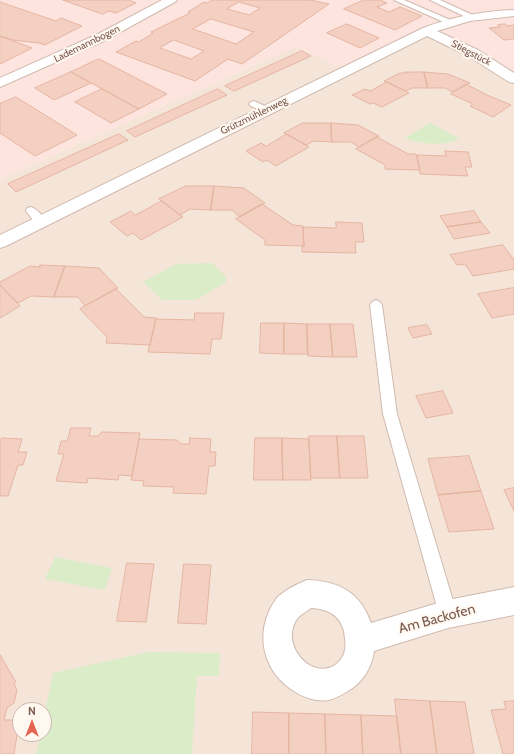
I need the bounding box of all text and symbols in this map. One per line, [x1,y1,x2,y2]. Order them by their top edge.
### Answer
street label: Lademannbogen [52,23,122,65]
street label: Stiegstück [449,38,493,68]
street label: Grützmühlenweg [219,95,289,137]
street label: Am Backofen [397,601,477,637]
north arrow [12,702,52,742]
text: N [28,704,36,718]

